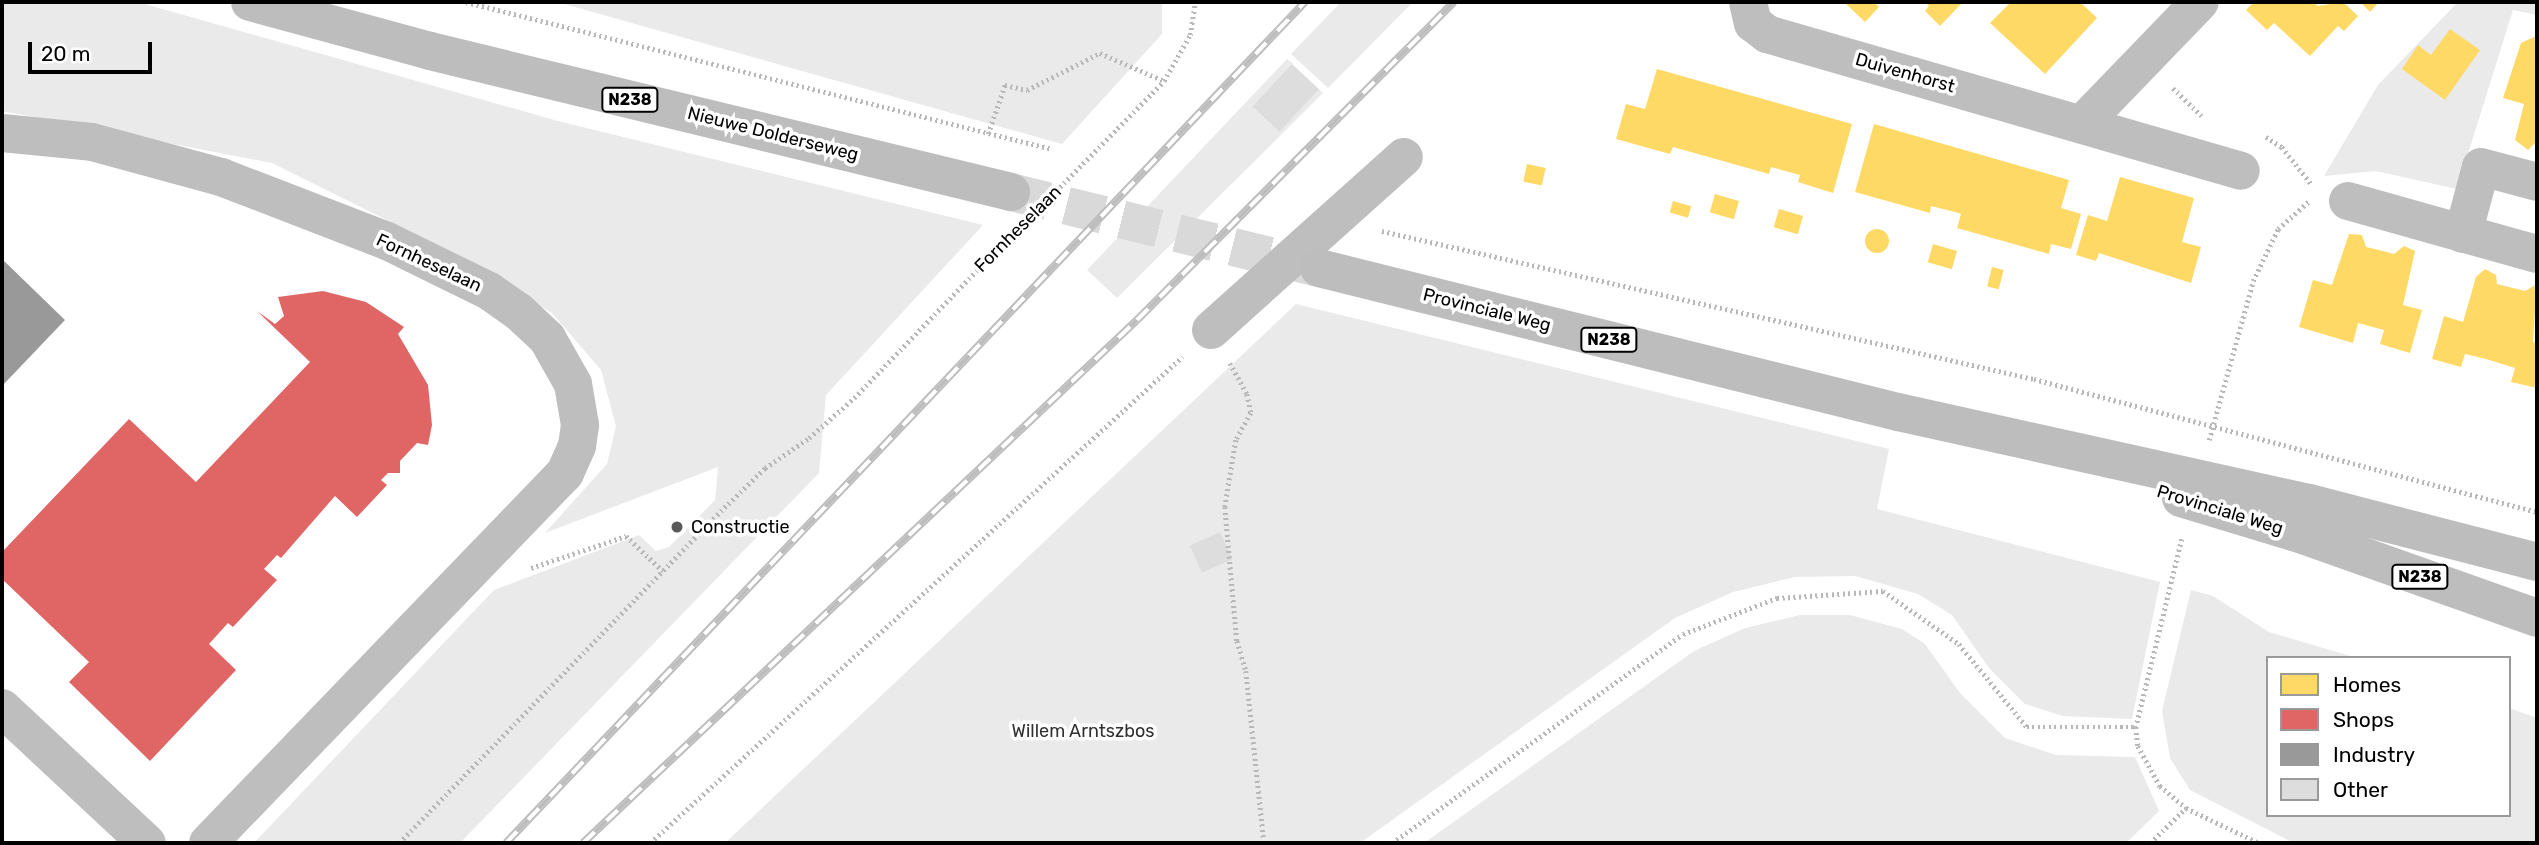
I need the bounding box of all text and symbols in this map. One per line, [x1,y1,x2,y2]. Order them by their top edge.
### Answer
scale bar [32,28,156,72]
text: 20 m [41,41,90,66]
street label: Duivenhorst [1853,48,1957,98]
road number: N238 [600,88,660,113]
street label: Nieuwe Dolderseweg [685,102,861,166]
street label: Fornheselaan [970,181,1066,277]
street label: Fornheselaan [373,229,485,297]
street label: Provinciale Weg [1421,284,1553,336]
road number: N238 [1579,328,1639,352]
street label: Provinciale Weg [2154,480,2286,540]
place label: Constructie [691,516,790,538]
marker: Constructie [669,519,685,535]
road number: N238 [2390,564,2450,590]
legend [2266,656,2511,817]
text: Homes [2333,672,2401,697]
text: Shops [2333,707,2394,732]
park label: Willem Arntszbos [1011,720,1155,742]
text: Industry [2333,742,2415,767]
text: Other [2333,777,2388,802]

